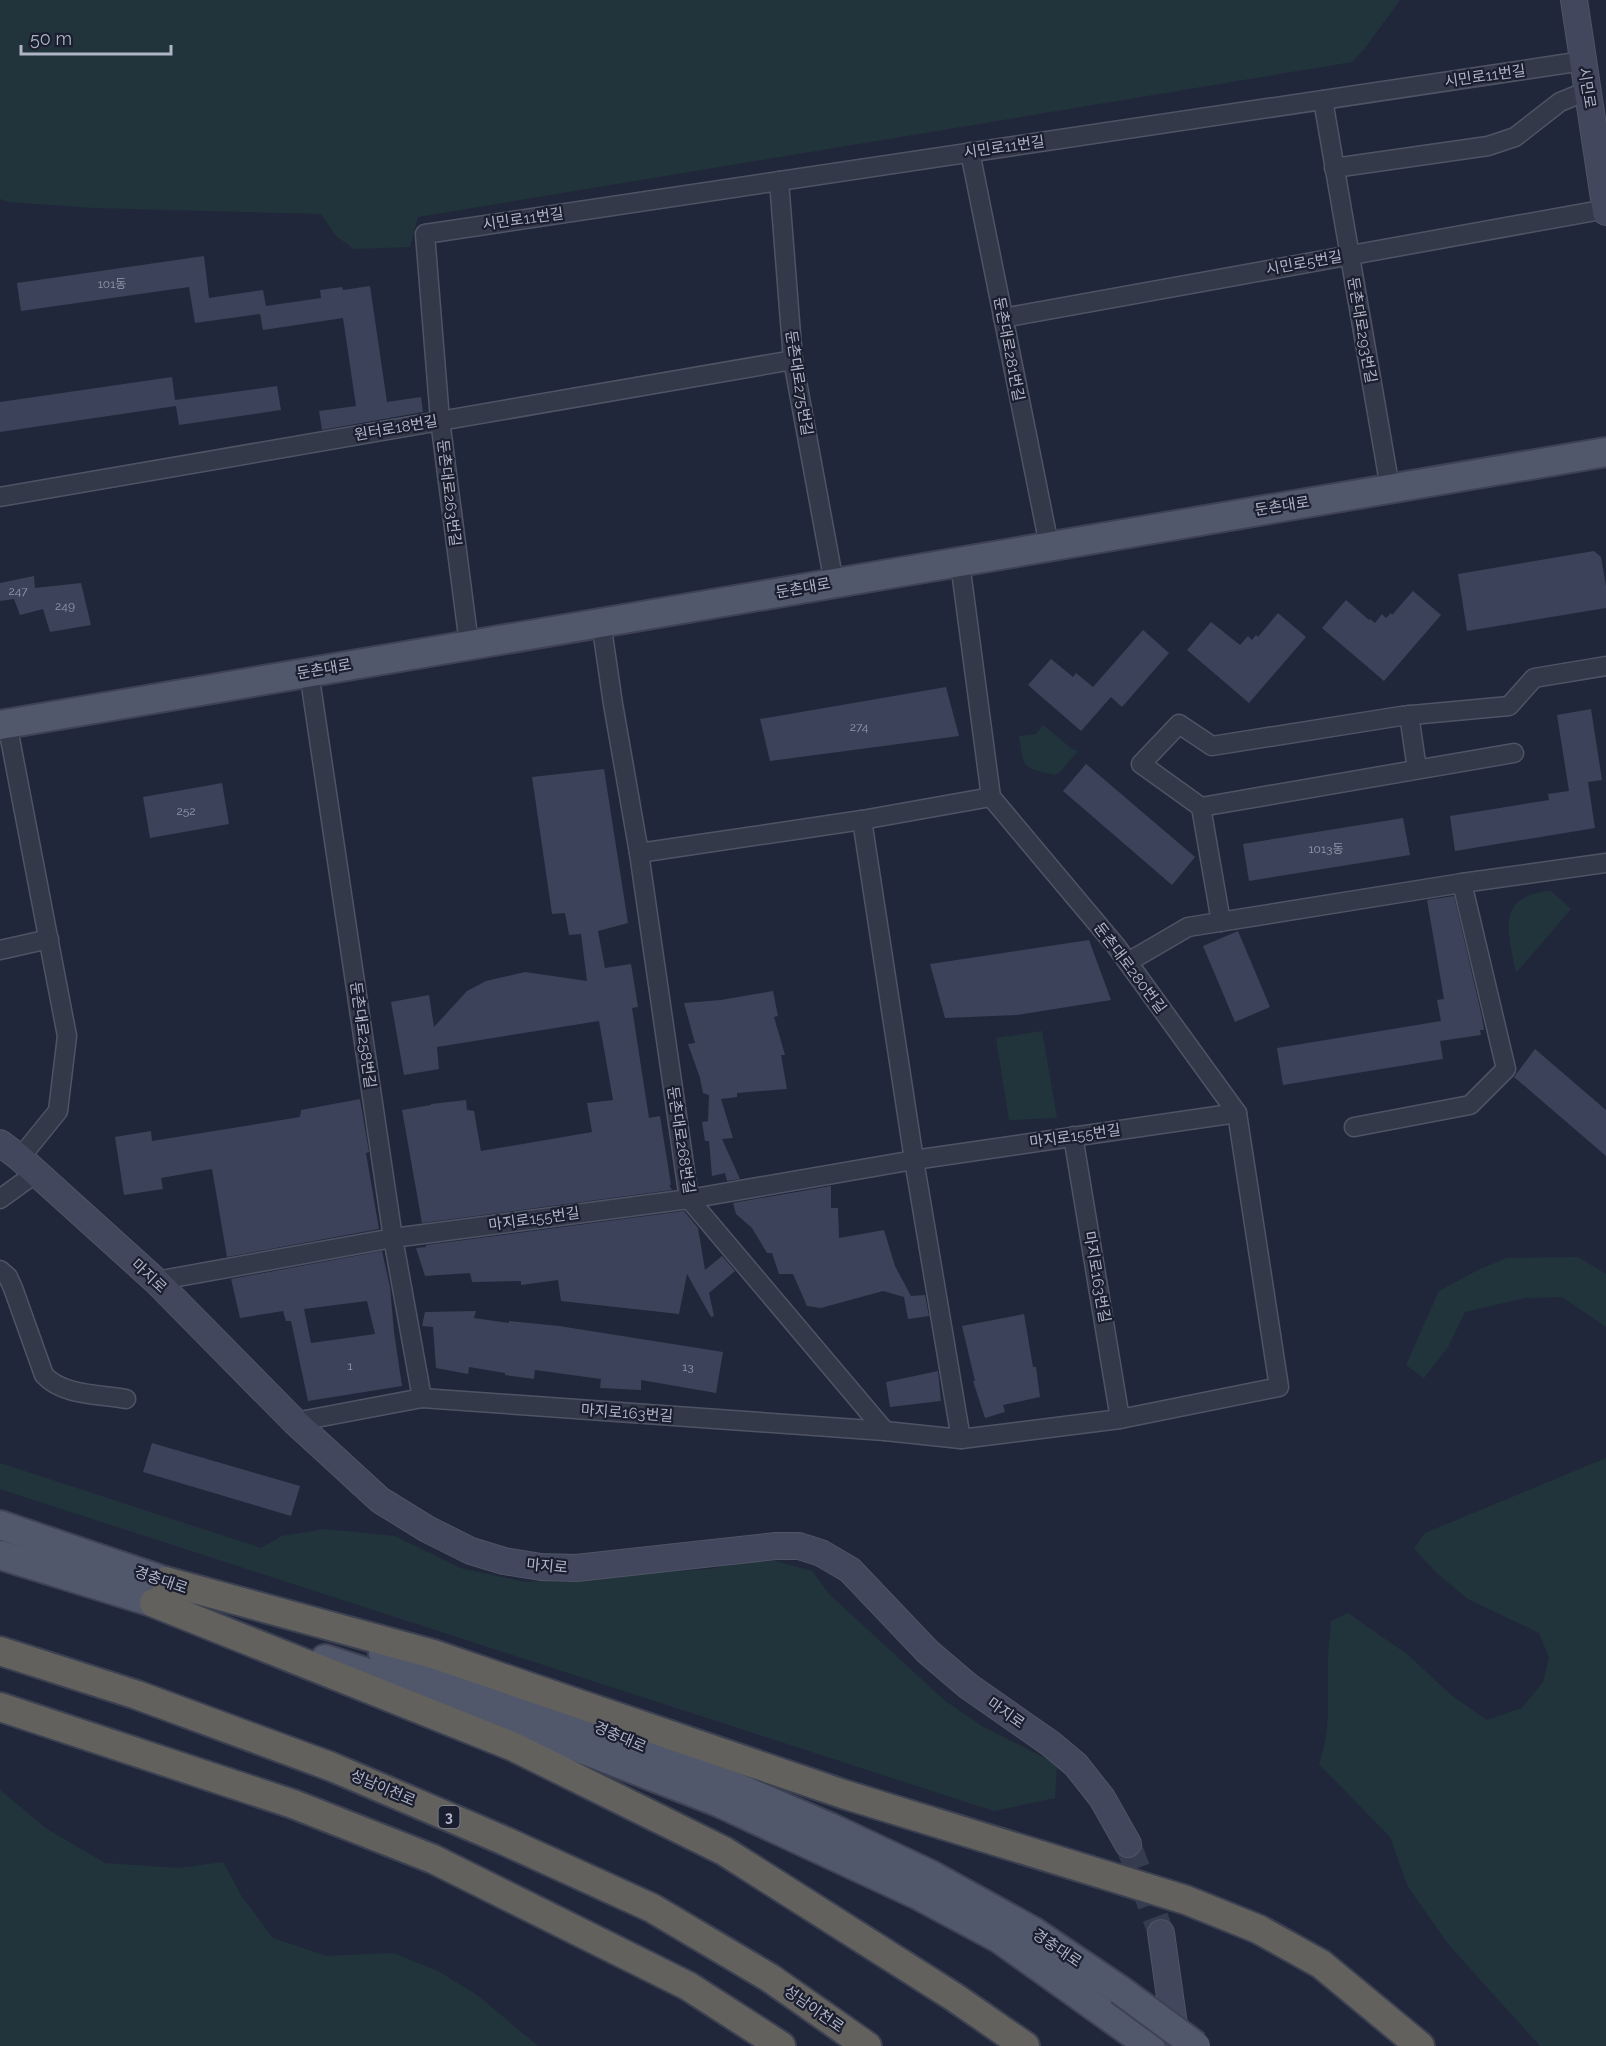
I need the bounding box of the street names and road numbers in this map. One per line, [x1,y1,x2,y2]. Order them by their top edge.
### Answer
street label: 시민로11번길 [1443,61,1527,91]
street label: 시민로 [1575,66,1599,110]
street label: 시민로11번길 [962,132,1046,162]
street label: 시민로11번길 [481,204,565,234]
street label: 시민로5번길 [1264,247,1344,279]
street label: 둔촌대로293번길 [1344,276,1380,384]
street label: 둔촌대로281번길 [990,295,1028,403]
street label: 둔촌대로275번길 [782,329,816,437]
street label: 원터로18번길 [353,412,439,444]
street label: 둔촌대로263번길 [434,438,464,548]
street label: 둔촌대로 [1253,493,1311,519]
street label: 둔촌대로 [774,574,832,602]
street label: 둔촌대로 [295,655,353,683]
street label: 둔촌대로280번길 [1090,919,1170,1017]
street label: 둔촌대로258번길 [347,980,379,1090]
street label: 둔촌대로268번길 [664,1085,698,1195]
street label: 마지로155번길 [1028,1121,1122,1151]
street label: 마지로155번길 [487,1204,581,1234]
street label: 마지로163번길 [1080,1230,1114,1324]
street label: 마지로 [128,1255,170,1297]
street label: 마지로163번길 [580,1401,674,1425]
street label: 마지로 [526,1555,568,1577]
street label: 경충대로 [132,1563,190,1597]
street label: 마지로 [984,1694,1028,1732]
street label: 경충대로 [591,1718,649,1756]
street label: 성남이천로 [348,1766,418,1810]
road number: 3 [438,1806,460,1828]
street label: 경충대로 [1029,1925,1085,1971]
street label: 성남이천로 [781,1982,847,2036]

